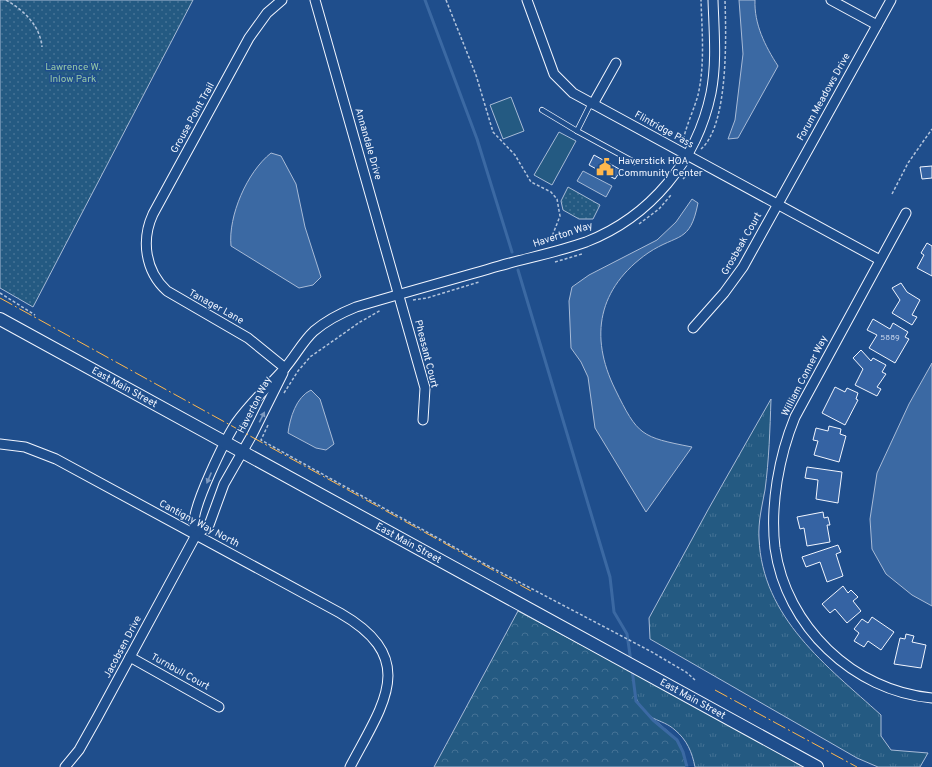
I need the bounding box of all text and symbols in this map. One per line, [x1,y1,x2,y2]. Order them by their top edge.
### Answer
street label: Forum Meadows Drive [794,51,854,143]
park label: Lawrence W. Inlow Park [45,61,101,86]
street label: Grouse Point Trail [168,80,218,156]
street label: Annandale Drive [352,106,384,182]
street label: Flintridge Pass [632,108,696,152]
place label: Haverstick HOA Community Center [618,155,703,180]
public building icon: Haverstick HOA Community Center [595,157,615,177]
street label: Grosbeak Court [719,210,765,278]
street label: Haverton Way [531,219,595,251]
street label: Tanager Lane [186,287,246,327]
street label: Pheasant Court [411,319,441,390]
house number: 5889 [880,333,900,343]
street label: William Conner Way [779,334,831,418]
street label: East Main Street [89,364,160,411]
street label: Haverton Way [235,374,275,436]
one-way arrow [258,412,265,423]
one-way arrow [206,472,212,483]
street label: Cantigny Way North [157,497,241,551]
street label: East Main Street [373,520,444,566]
street label: Jacobsen Drive [101,614,145,680]
street label: Turnbull Court [148,651,212,694]
street label: East Main Street [658,676,728,722]

